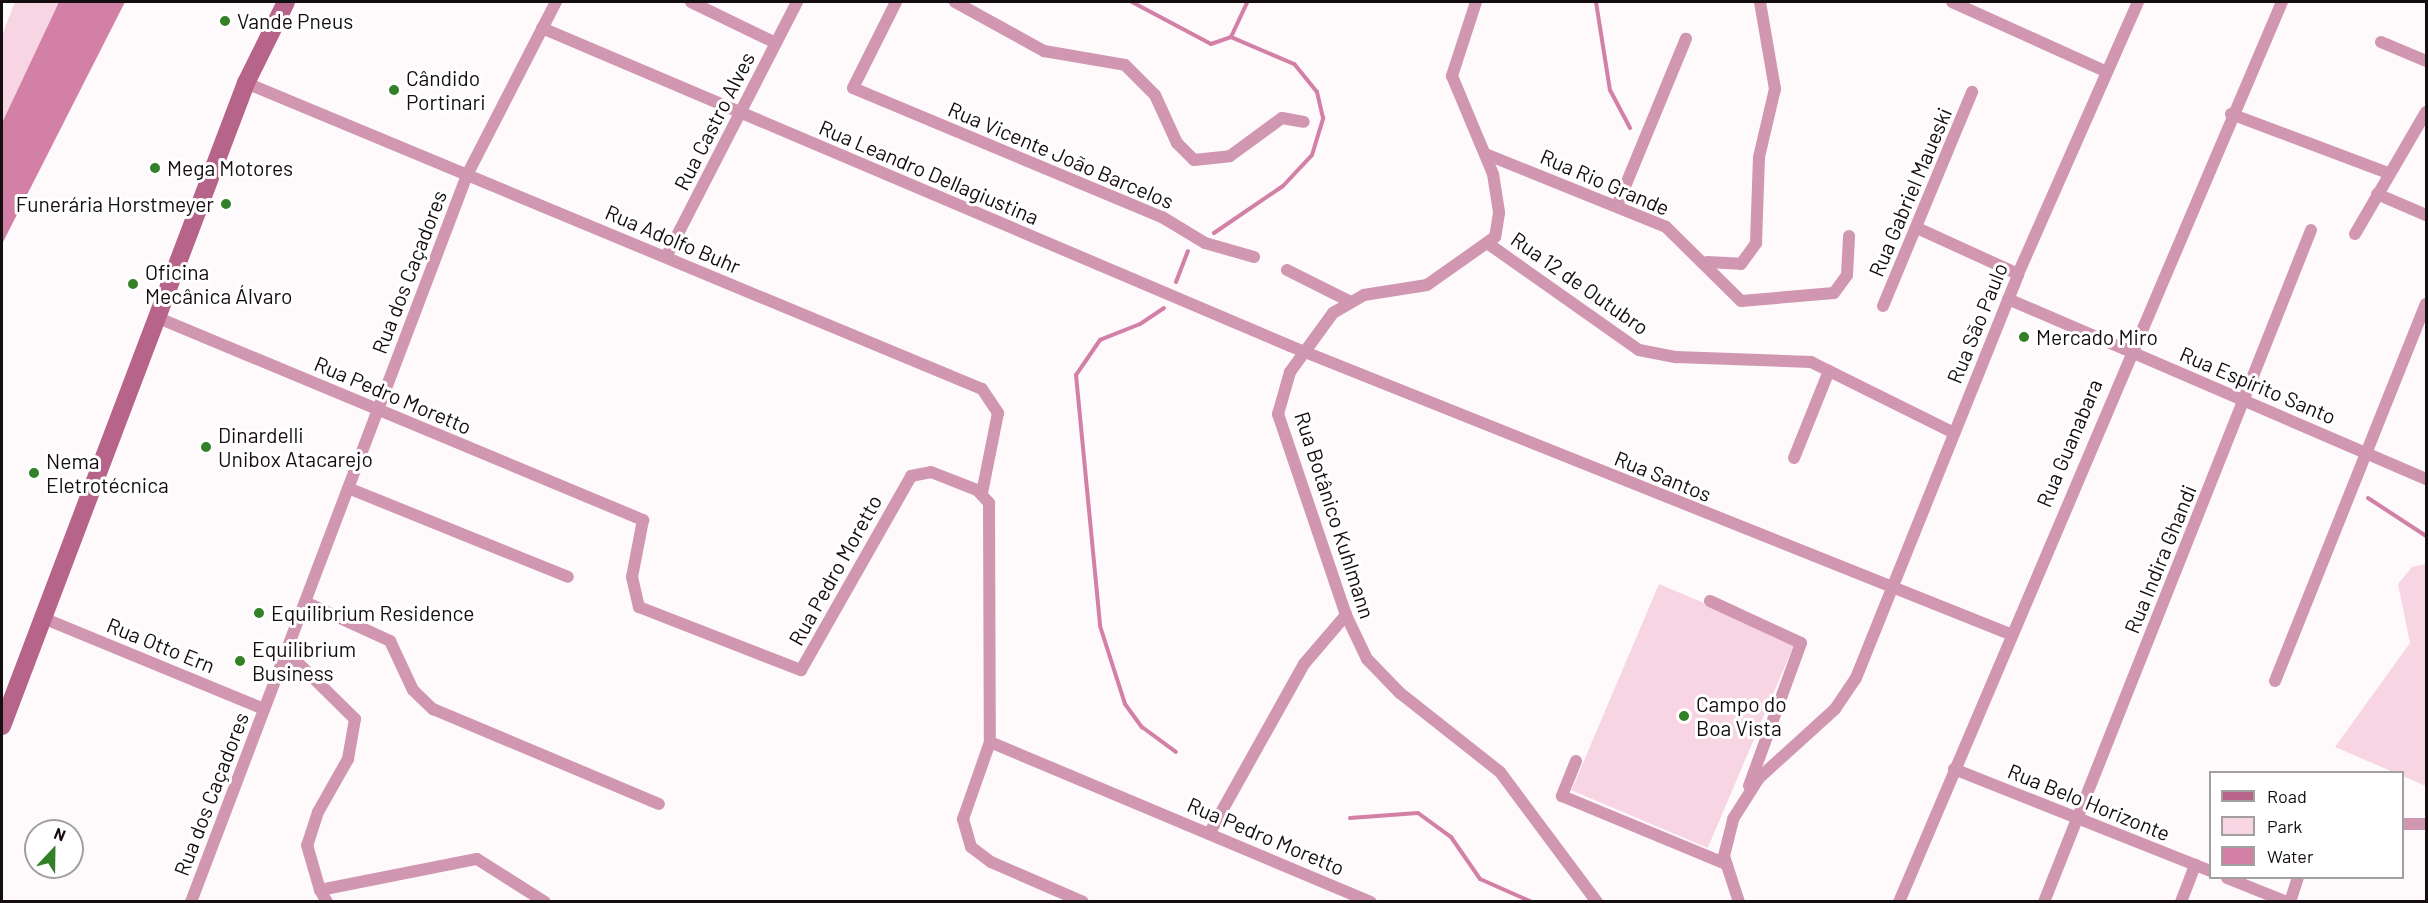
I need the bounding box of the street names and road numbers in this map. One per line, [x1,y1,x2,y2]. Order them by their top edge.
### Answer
street label: Rua Castro Alves [668,48,760,194]
street label: Rua Vicente João Barcelos [945,96,1177,214]
street label: Rua Gabriel Maueski [1863,104,1957,280]
street label: Rua Leandro Dellagiustina [815,114,1043,230]
street label: Rua Rio Grande [1537,143,1673,221]
street label: Rua dos Caçadores [366,187,452,357]
street label: Rua Adolfo Buhr [602,199,744,279]
street label: Rua 12 de Outubro [1506,226,1654,340]
street label: Rua São Paulo [1941,259,2013,387]
street label: Rua Espírito Santo [2176,341,2340,429]
street label: Rua Pedro Moretto [311,351,475,439]
street label: Rua Guanabara [2031,375,2107,511]
street label: Rua Botânico Kuhlmann [1290,408,1380,622]
street label: Rua Santos [1611,445,1715,507]
street label: Rua Indira Ghandi [2119,481,2201,637]
street label: Rua Pedro Moretto [783,490,887,650]
street label: Rua Otto Ern [103,612,219,678]
street label: Rua dos Caçadores [168,709,254,879]
street label: Rua Belo Horizonte [2004,758,2174,846]
street label: Rua Pedro Moretto [1184,792,1348,880]

